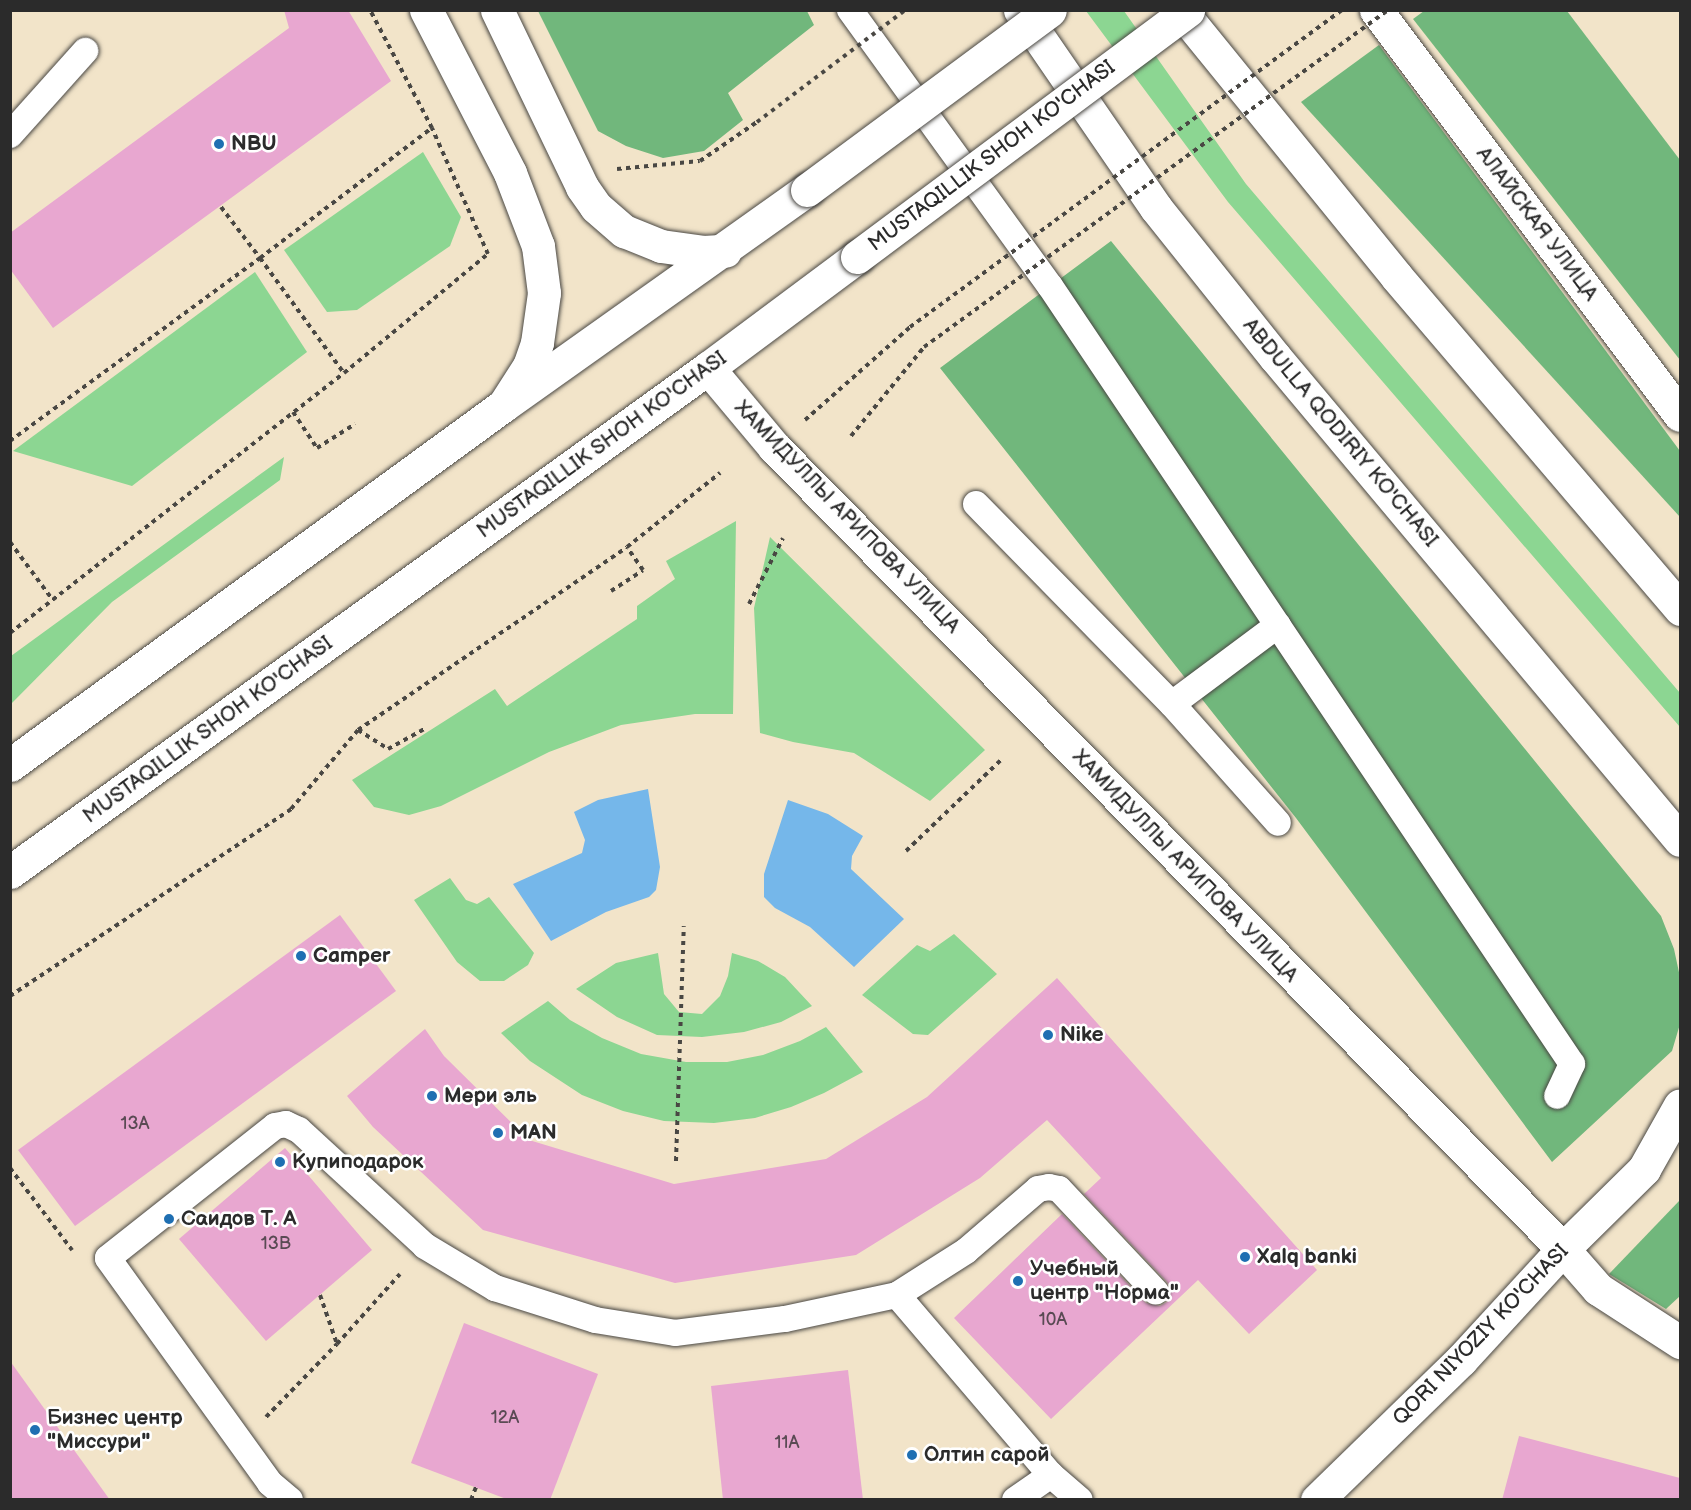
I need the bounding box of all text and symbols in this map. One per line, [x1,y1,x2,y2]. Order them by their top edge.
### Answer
street label: MUSTAQILLIK SHOH KO'CHASI [864,55,1120,257]
place label: NBU [231,131,277,157]
marker: NBU [212,137,226,151]
street label: АЛАЙСКАЯ УЛИЦА [1471,142,1603,306]
street label: ABDULLA QODIRIY KO'CHASI [1237,314,1443,552]
street label: MUSTAQILLIK SHOH KO'CHASI [472,346,732,544]
street label: ХАМИДУЛЛЫ АРИПОВА УЛИЦА [729,395,965,639]
street label: MUSTAQILLIK SHOH KO'CHASI [78,631,338,829]
street label: ХАМИДУЛЛЫ АРИПОВА УЛИЦА [1067,744,1303,988]
place label: Camper [313,943,390,969]
marker: Camper [294,949,308,963]
place label: Nike [1060,1022,1104,1048]
marker: Nike [1041,1028,1055,1042]
place label: Мери эль [444,1083,537,1109]
marker: Мери эль [425,1089,439,1103]
house number: 13A [120,1113,150,1135]
place label: MAN [510,1120,557,1146]
marker: MAN [491,1126,505,1140]
place label: Купиподарок [292,1149,423,1175]
marker: Купиподарок [273,1155,287,1169]
place label: Саидов Т. А [181,1206,296,1232]
marker: Саидов Т. А [162,1212,176,1226]
house number: 13B [261,1233,291,1255]
street label: QORI NIYOZIY KO'CHASI [1388,1239,1574,1431]
place label: Xalq banki [1257,1244,1357,1270]
marker: Xalq banki [1238,1250,1252,1264]
place label: Учебный центр "Норма" [1030,1256,1179,1306]
marker: Учебный центр "Норма" [1011,1274,1025,1288]
house number: 10A [1039,1309,1067,1331]
place label: Бизнес центр "Миссури" [47,1405,183,1455]
house number: 12A [491,1407,519,1429]
marker: Бизнес центр "Миссури" [28,1423,42,1437]
house number: 11A [775,1432,799,1454]
place label: Олтин сарой [924,1442,1049,1468]
marker: Олтин сарой [905,1448,919,1462]

